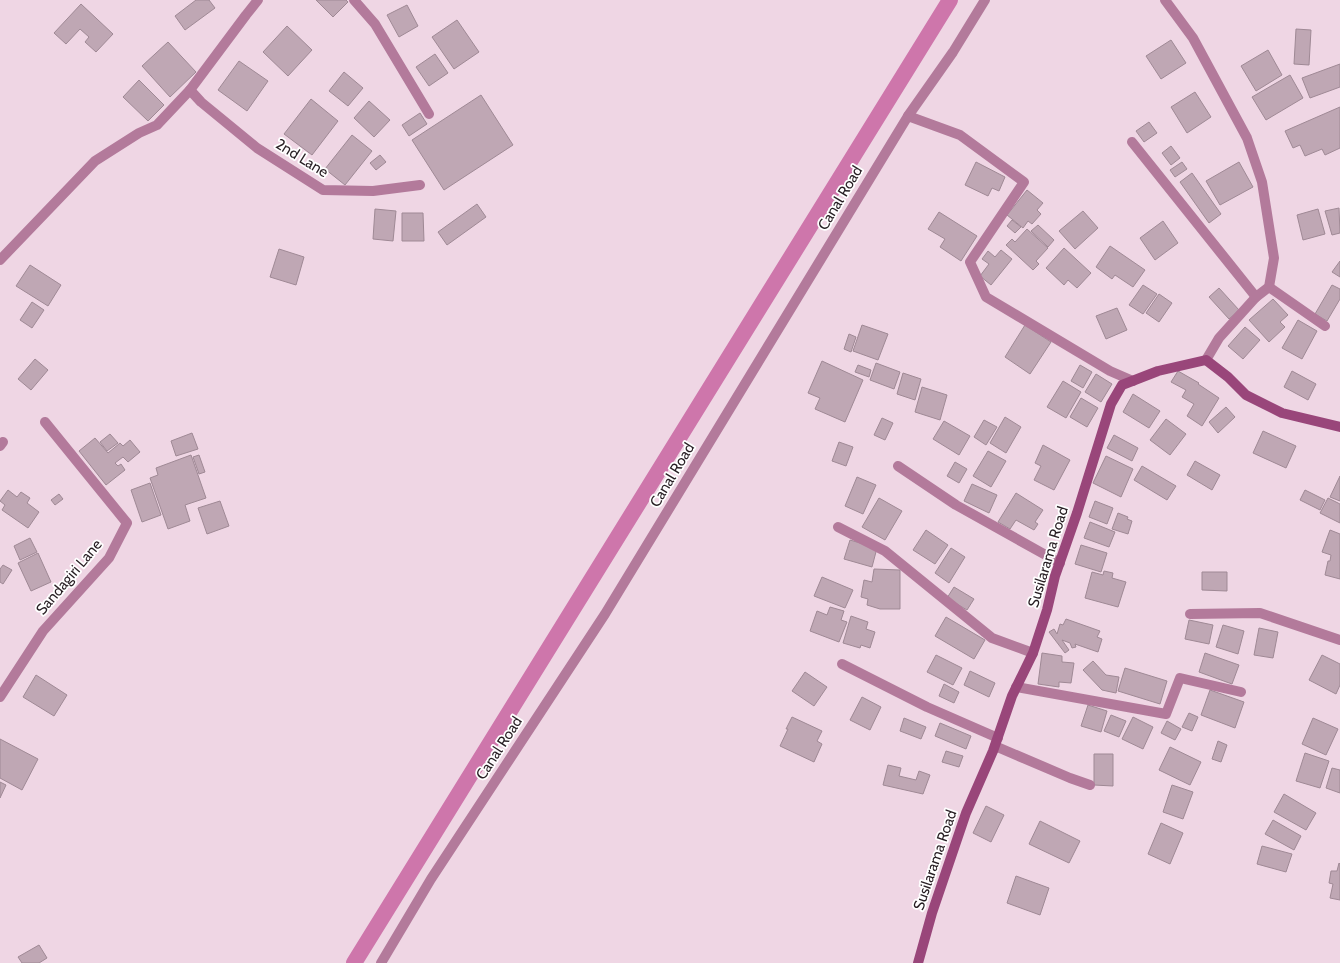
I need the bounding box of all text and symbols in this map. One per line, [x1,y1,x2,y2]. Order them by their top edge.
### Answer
street label: 2nd Lane [272,135,332,181]
street label: Canal Road [814,163,866,233]
street label: Canal Road [646,440,698,510]
street label: Susilarama Road [1024,504,1072,610]
street label: Sandagiri Lane [32,535,106,618]
street label: Canal Road [472,713,526,783]
street label: Susilarama Road [909,808,961,912]

